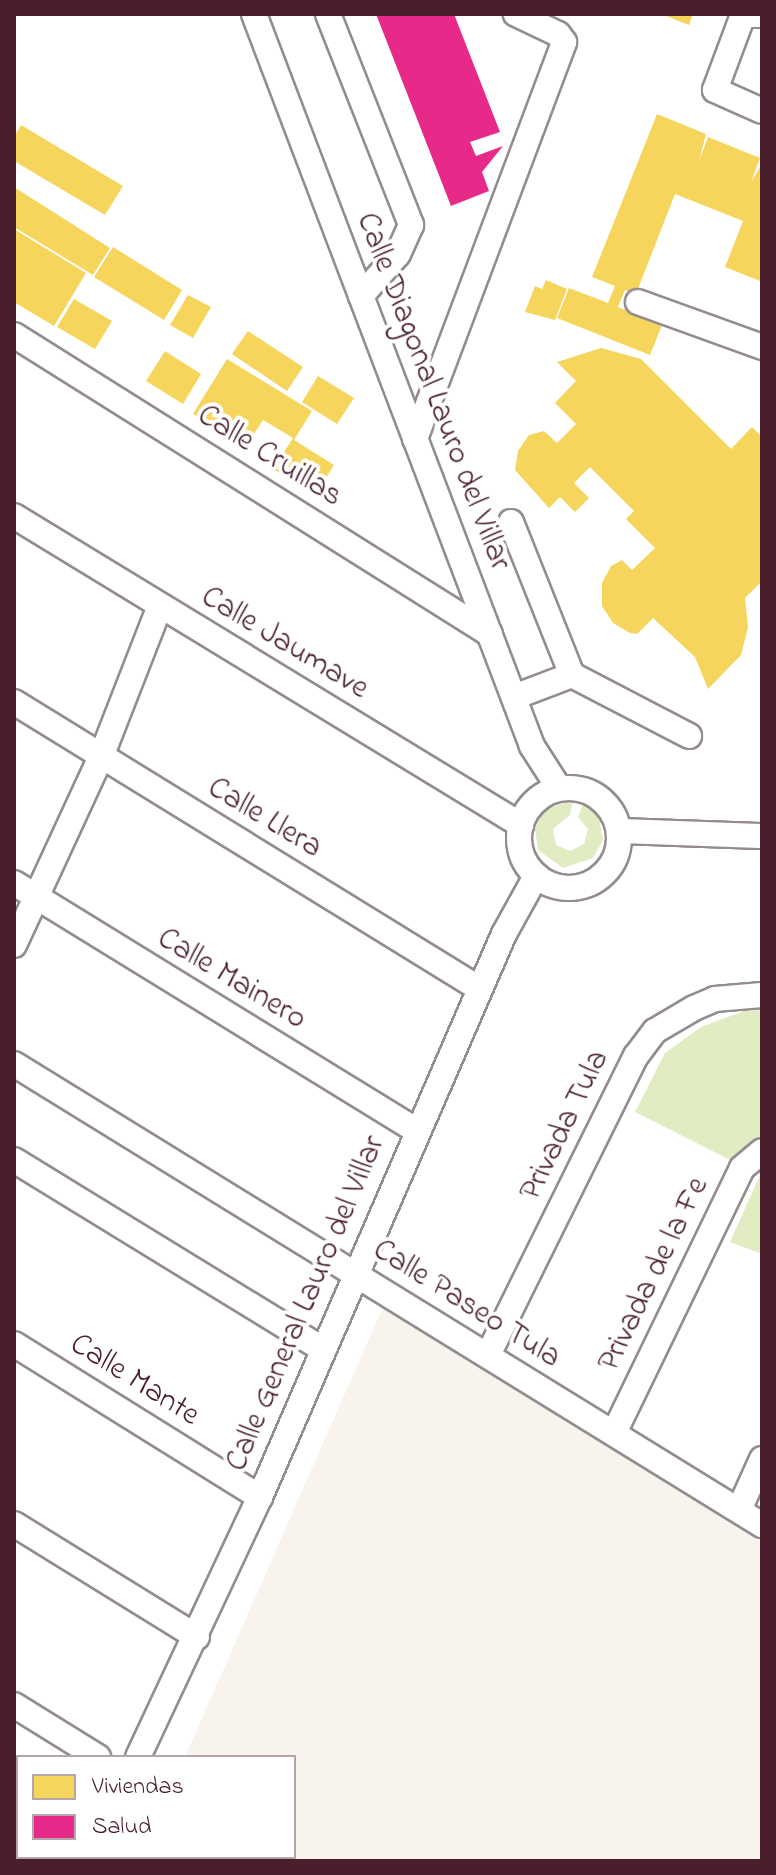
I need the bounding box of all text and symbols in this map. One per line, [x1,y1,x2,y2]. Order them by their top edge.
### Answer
street label: Calle Diagonal Lauro del Villar [346,208,518,576]
street label: Calle Cruillas [189,397,349,517]
street label: Calle Jaumave [193,579,375,709]
street label: Calle Llera [200,770,328,868]
street label: Calle Mainero [150,921,312,1039]
street label: Privada Tula [513,1045,619,1207]
street label: Calle General Lauro del Villar [219,1130,395,1478]
street label: Privada de la Fe [591,1172,719,1378]
street label: Calle Paseo Tula [365,1232,567,1378]
street label: Calle Mante [62,1326,206,1436]
legend [16,1755,296,1859]
text: Viviendas [92,1770,184,1805]
text: Salud [92,1810,152,1845]

